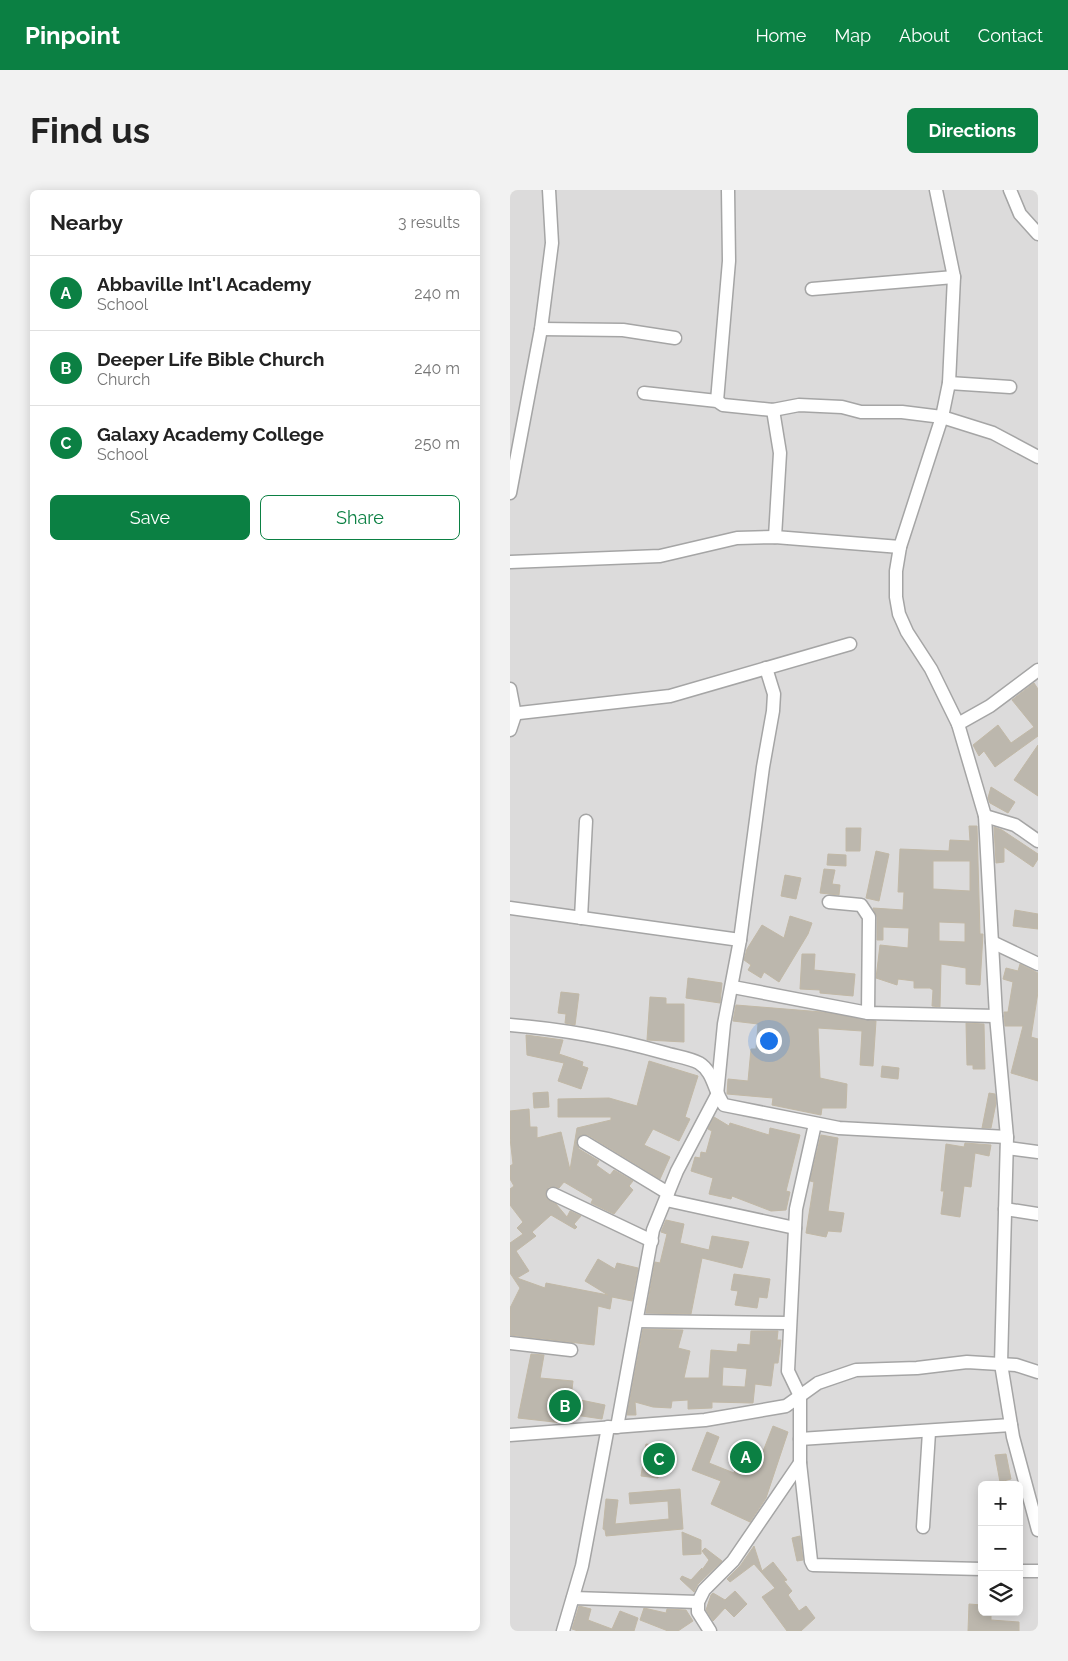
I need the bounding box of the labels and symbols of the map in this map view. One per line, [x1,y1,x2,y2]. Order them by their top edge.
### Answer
your location [756,1028,782,1054]
pin: B [549,1387,581,1425]
pin: A [730,1438,762,1476]
pin: C [643,1440,675,1478]

